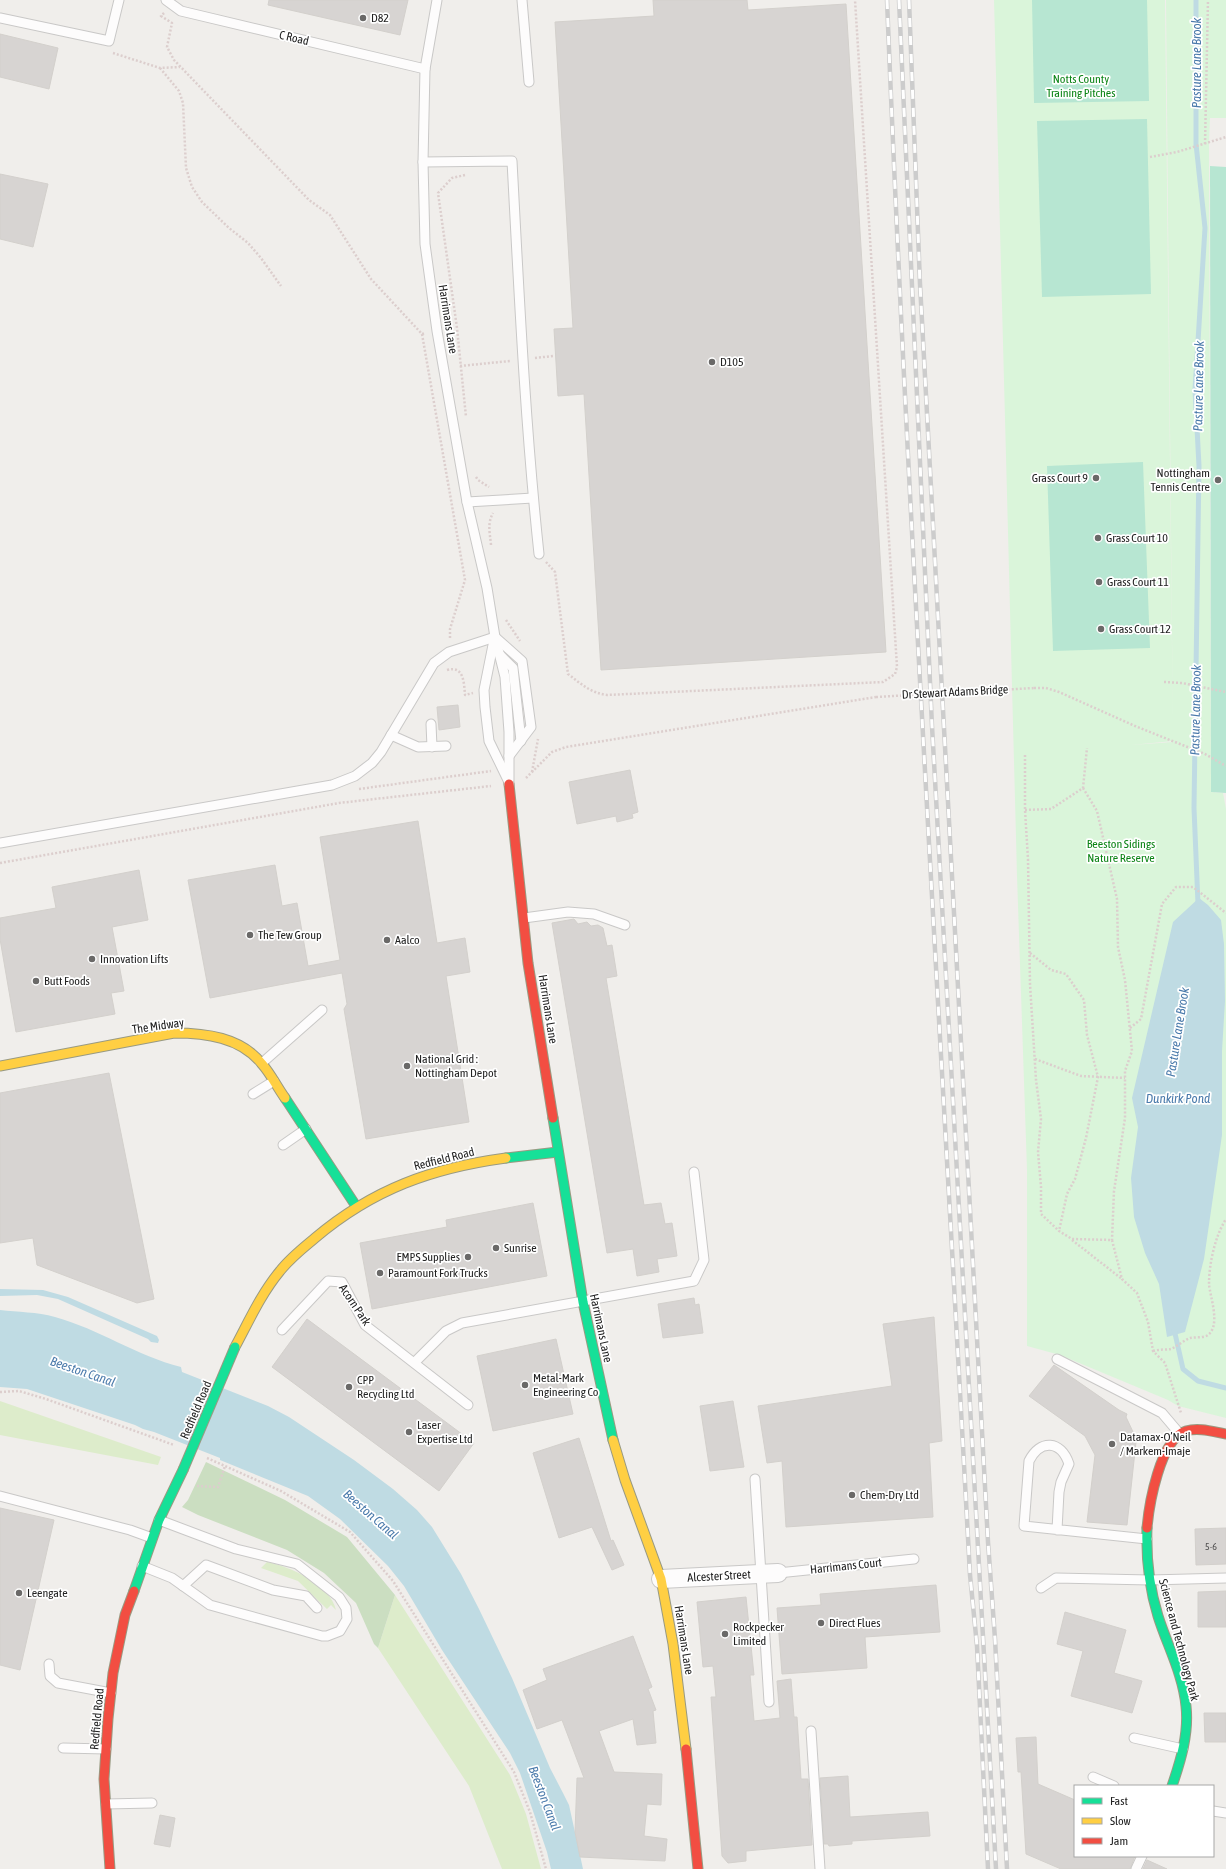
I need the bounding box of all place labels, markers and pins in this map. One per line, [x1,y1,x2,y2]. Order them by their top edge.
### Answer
place label: D82 [371,11,389,25]
marker: D82 [358,13,368,23]
place label: D105 [720,355,744,369]
marker: D105 [707,357,717,367]
place label: Nottingham Tennis Centre [1151,466,1210,494]
place label: Grass Court 9 [1032,471,1088,485]
marker: Grass Court 9 [1091,473,1101,483]
marker: Nottingham Tennis Centre [1213,475,1223,485]
place label: Grass Court 10 [1106,531,1168,545]
marker: Grass Court 10 [1093,533,1103,543]
place label: Grass Court 11 [1107,575,1169,589]
marker: Grass Court 11 [1094,577,1104,587]
place label: Grass Court 12 [1109,622,1171,636]
marker: Grass Court 12 [1096,624,1106,634]
place label: The Tew Group [258,928,322,942]
marker: The Tew Group [245,930,255,940]
place label: Aalco [395,933,420,947]
marker: Aalco [382,935,392,945]
place label: Innovation Lifts [100,952,168,966]
marker: Innovation Lifts [87,954,97,964]
place label: Butt Foods [44,974,90,988]
marker: Butt Foods [31,976,41,986]
place label: National Grid : Nottingham Depot [415,1052,498,1080]
marker: National Grid : Nottingham Depot [402,1061,412,1071]
place label: Sunrise [504,1241,537,1255]
marker: Sunrise [491,1243,501,1253]
place label: EMPS Supplies [396,1250,460,1264]
marker: EMPS Supplies [463,1252,473,1262]
place label: Paramount Fork Trucks [388,1266,488,1280]
marker: Paramount Fork Trucks [375,1268,385,1278]
place label: Metal-Mark Engineering Co [533,1371,599,1399]
place label: CPP Recycling Ltd [357,1373,414,1401]
marker: Metal-Mark Engineering Co [520,1380,530,1390]
marker: CPP Recycling Ltd [344,1382,354,1392]
place label: Laser Expertise Ltd [417,1418,473,1446]
marker: Laser Expertise Ltd [404,1427,414,1437]
place label: Datamax-O’Neil / Markem-Imaje [1120,1430,1192,1458]
marker: Datamax-O’Neil / Markem-Imaje [1107,1439,1117,1449]
place label: Chem-Dry Ltd [860,1488,919,1502]
marker: Chem-Dry Ltd [847,1490,857,1500]
place label: Leengate [27,1586,68,1600]
marker: Leengate [14,1588,24,1598]
place label: Direct Flues [829,1616,880,1630]
marker: Direct Flues [816,1618,826,1628]
place label: Rockpecker Limited [733,1620,784,1648]
marker: Rockpecker Limited [720,1629,730,1639]

